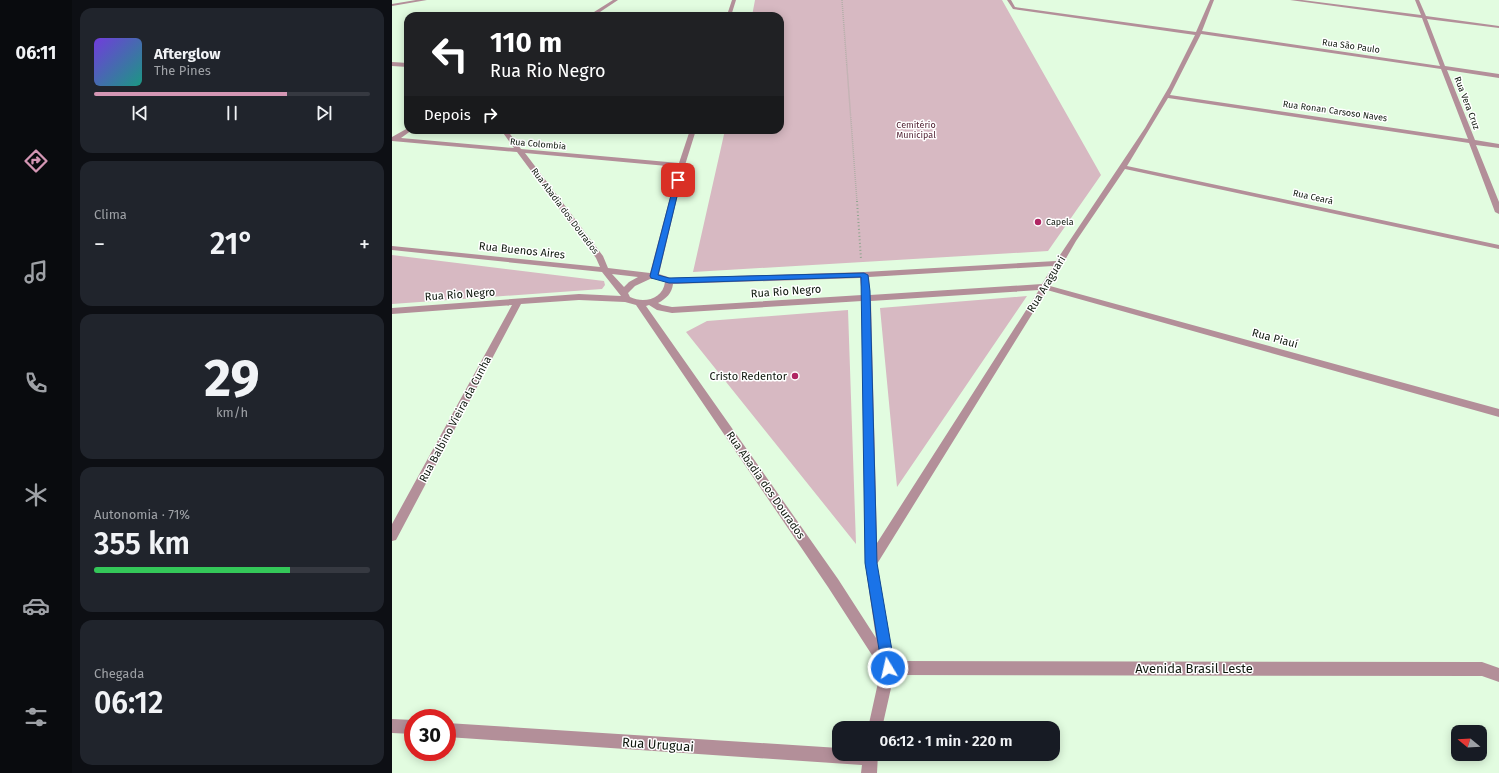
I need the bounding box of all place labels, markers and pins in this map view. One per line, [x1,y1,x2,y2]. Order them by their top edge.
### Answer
pin [661,163,695,197]
marker: Capela [1033,217,1043,227]
place label: Capela [1046,217,1074,227]
place label: Cristo Redentor [709,370,788,383]
marker: Cristo Redentor [790,371,800,381]

